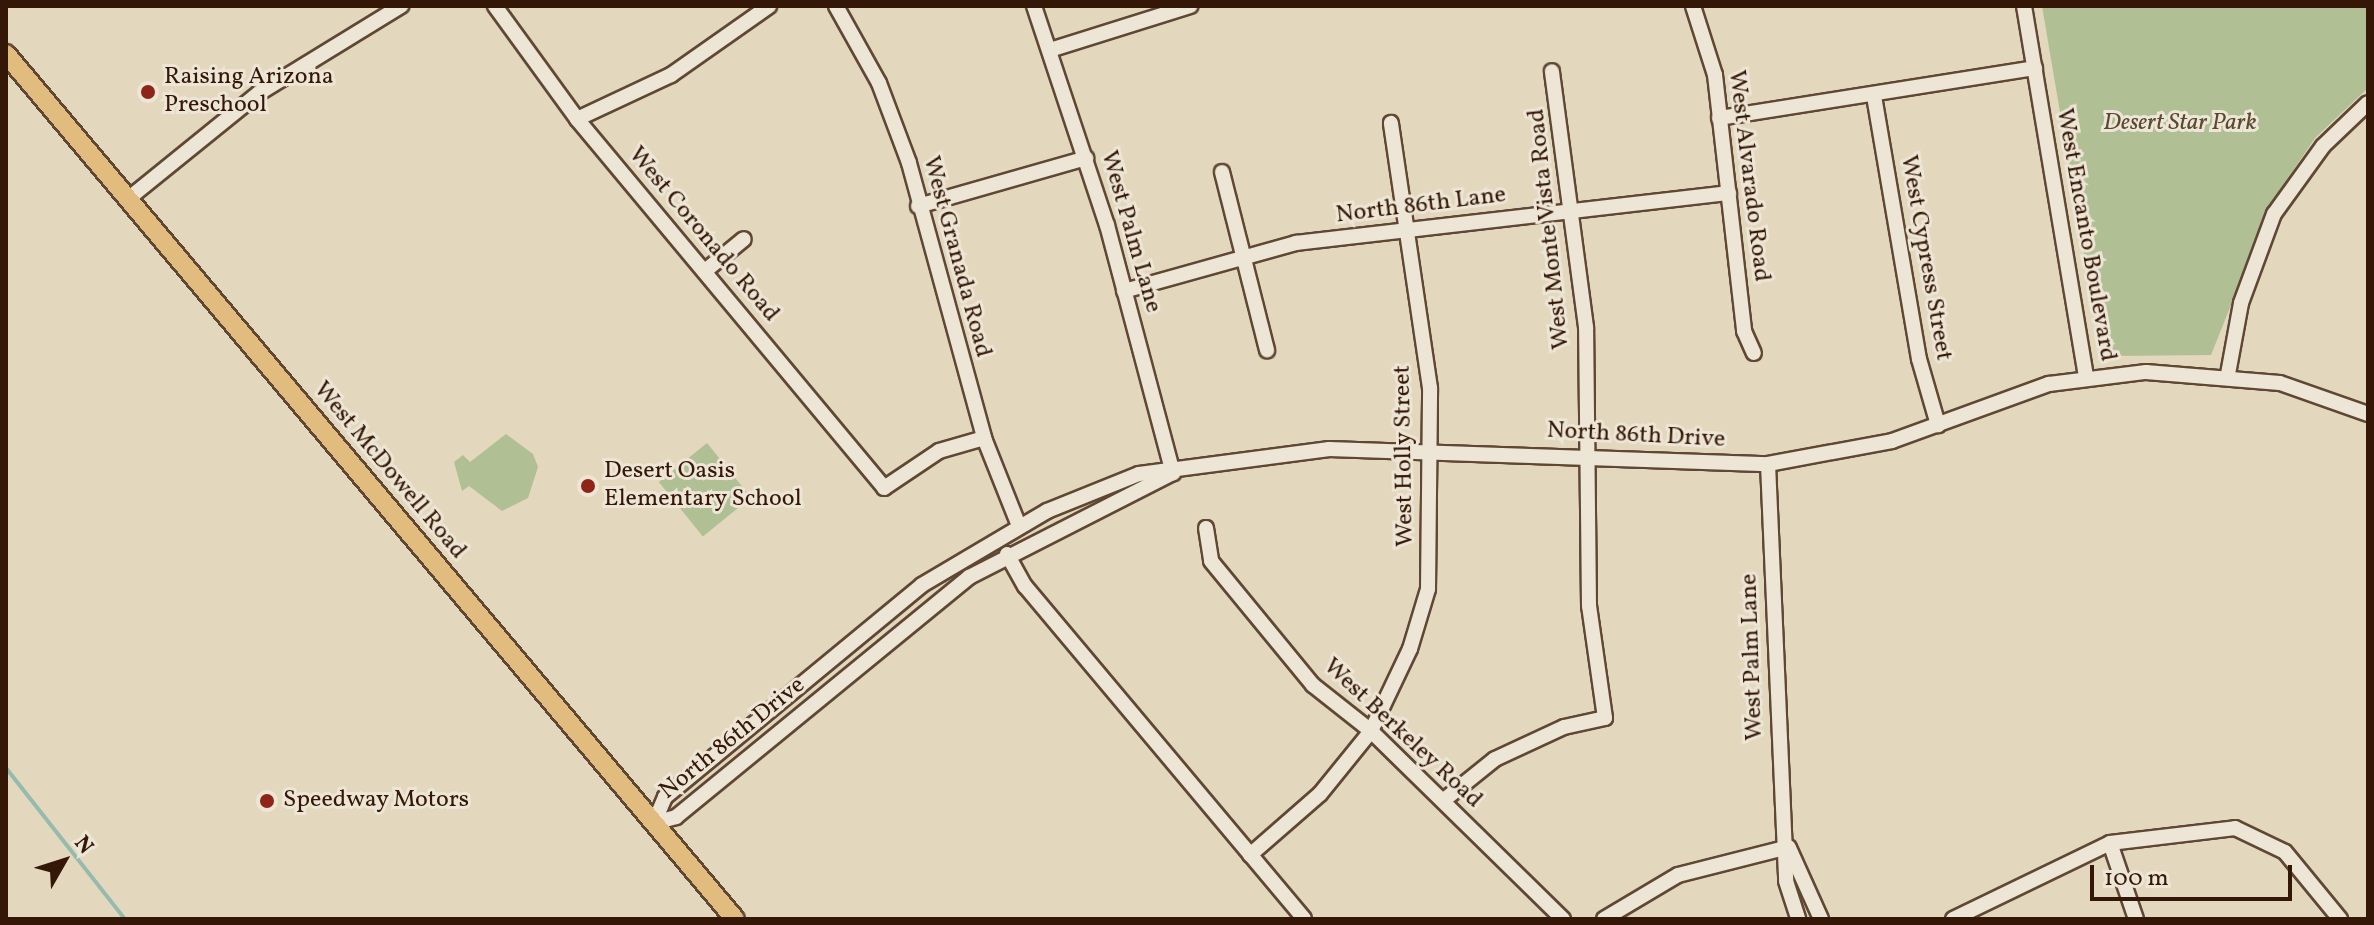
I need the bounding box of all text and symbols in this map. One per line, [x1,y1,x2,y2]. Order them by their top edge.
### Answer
place label: Raising Arizona Preschool [164,64,334,120]
street label: West Alvarado Road [1721,69,1775,283]
marker: Raising Arizona Preschool [139,83,157,101]
street label: West Encanto Boulevard [2049,106,2121,364]
street label: West Monte Vista Road [1523,107,1577,351]
park label: Desert Star Park [2103,110,2257,138]
street label: West Coronado Road [621,142,785,328]
street label: West Palm Lane [1093,148,1167,316]
street label: West Granada Road [915,153,997,361]
street label: West Cypress Street [1893,153,1957,363]
street label: North 86th Lane [1334,181,1508,231]
street label: West Holly Street [1389,364,1421,548]
street label: West McDowell Road [306,376,472,566]
street label: North 86th Drive [1546,417,1726,455]
place label: Desert Oasis Elementary School [604,458,802,514]
marker: Desert Oasis Elementary School [579,477,597,495]
street label: West Palm Lane [1736,573,1770,741]
street label: West Berkeley Road [1316,653,1488,815]
street label: North 86th Drive [655,672,811,806]
place label: Speedway Motors [283,787,470,815]
marker: Speedway Motors [258,792,276,810]
north arrow [24,821,104,901]
text: N [66,830,100,862]
scale bar [2094,849,2296,899]
text: 100 m [2104,862,2169,896]

